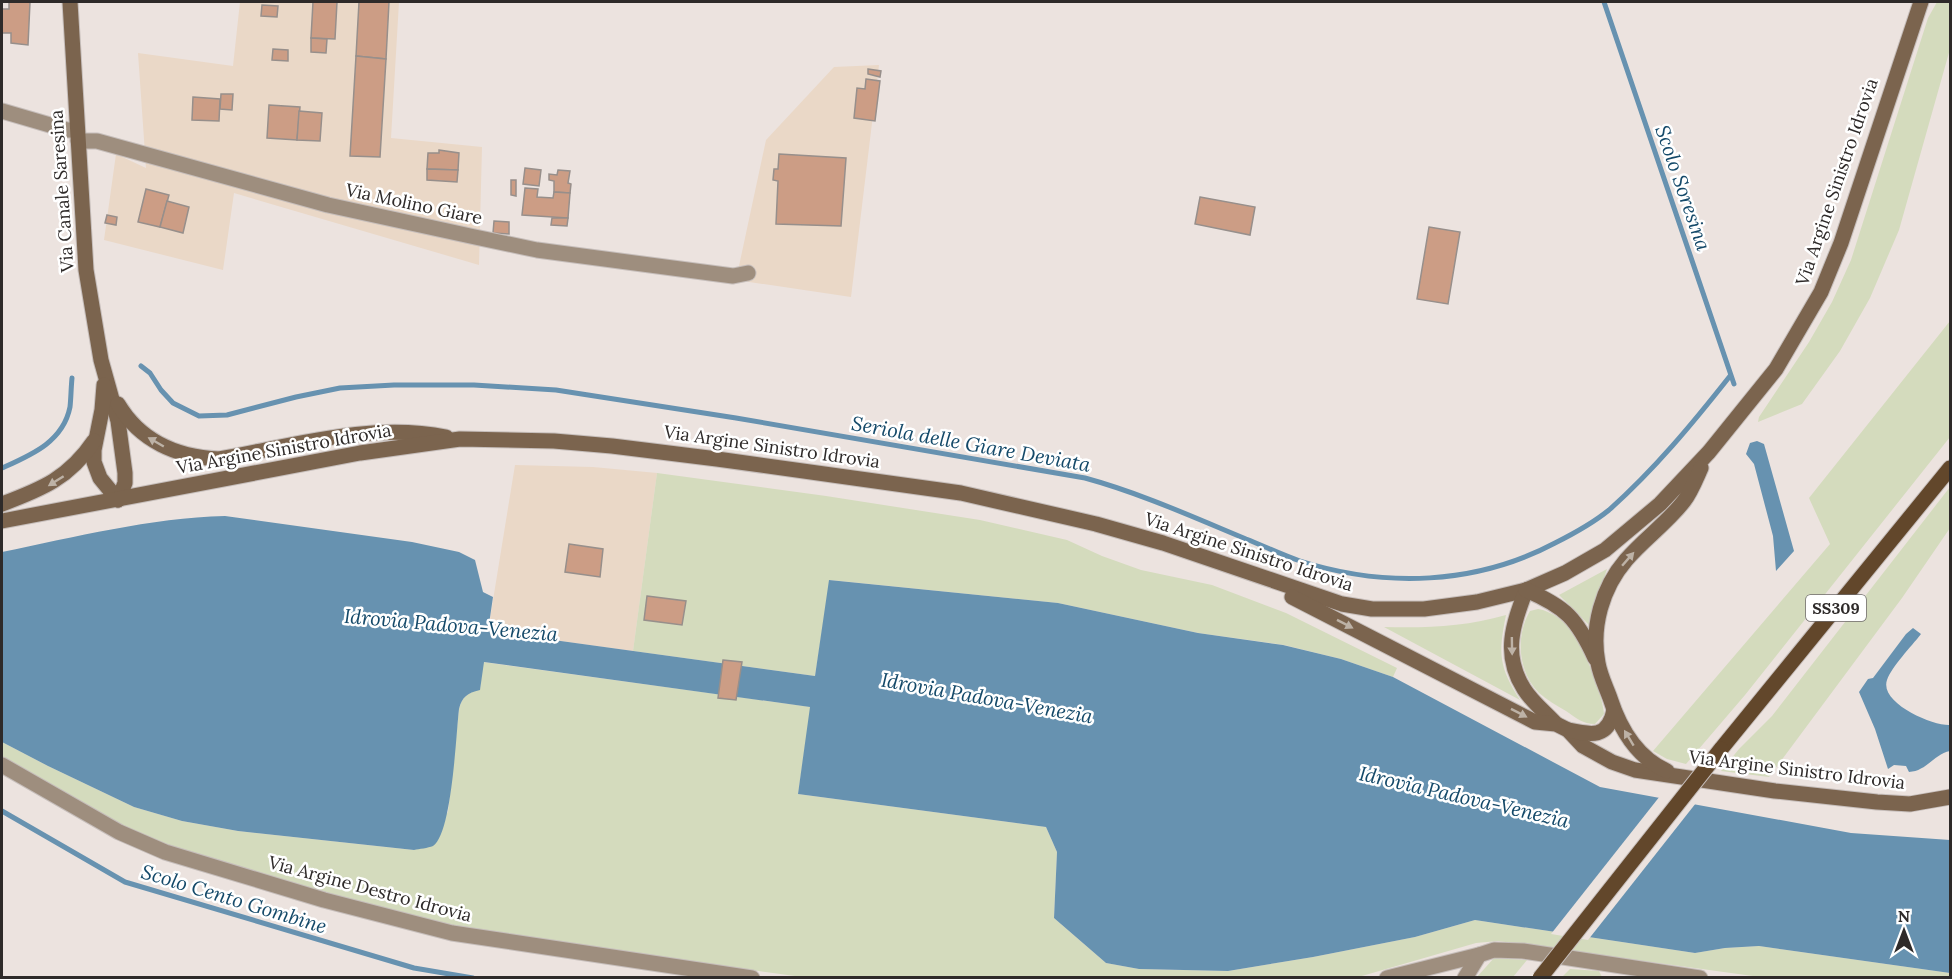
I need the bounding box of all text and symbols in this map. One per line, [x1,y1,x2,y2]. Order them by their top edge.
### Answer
street label: Via Argine Sinistro Idrovia [1790,75,1883,289]
street label: Via Canale Saresina [44,109,79,274]
water label: Scolo Soresina [1650,122,1717,254]
street label: Via Molino Giare [343,178,485,229]
water label: Seriola delle Giare Deviata [850,410,1093,477]
street label: Via Argine Sinistro Idrovia [174,418,393,479]
street label: Via Argine Sinistro Idrovia [662,420,881,473]
one-way arrow [147,437,164,447]
one-way arrow [48,475,64,486]
street label: Via Argine Sinistro Idrovia [1141,507,1356,596]
one-way arrow [1621,551,1635,566]
road number: SS309 [1806,595,1866,621]
water label: Idrovia Padova-Venezia [343,603,559,646]
one-way arrow [1337,619,1354,629]
one-way arrow [1507,636,1517,655]
water label: Idrovia Padova-Venezia [879,667,1095,728]
one-way arrow [1510,708,1527,718]
one-way arrow [1624,730,1635,747]
street label: Via Argine Sinistro Idrovia [1687,745,1907,794]
water label: Idrovia Padova-Venezia [1357,760,1571,833]
street label: Via Argine Destro Idrovia [265,850,474,927]
water label: Scolo Cento Gombine [138,858,330,939]
north arrow [1874,901,1934,961]
text: N [1898,906,1910,926]

